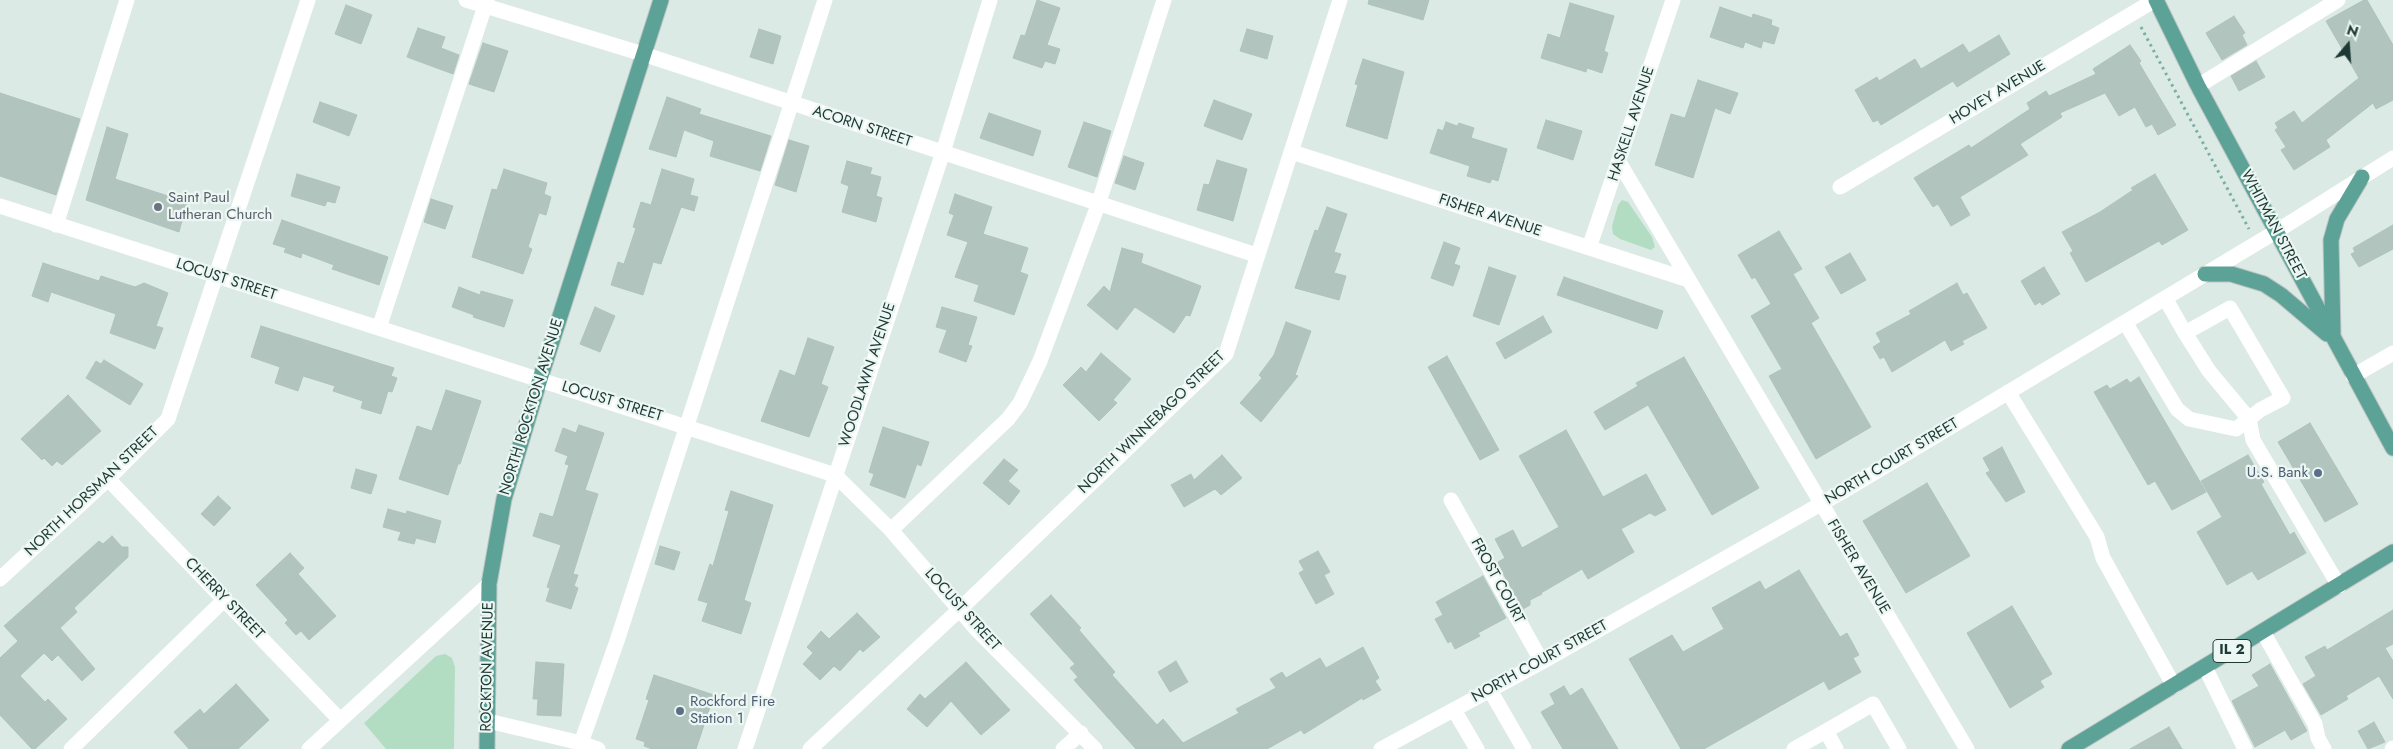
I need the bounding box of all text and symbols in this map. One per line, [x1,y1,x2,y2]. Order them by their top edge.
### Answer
north arrow [2323,20,2373,70]
text: N [2344,20,2361,42]
street label: HOVEY AVENUE [1947,57,2049,129]
street label: HASKELL AVENUE [1605,64,1659,184]
street label: ACORN STREET [810,102,914,152]
street label: WHITMAN STREET [2237,167,2309,283]
place label: Saint Paul Lutheran Church [168,189,272,224]
street label: FISHER AVENUE [1436,191,1544,241]
marker: Saint Paul Lutheran Church [152,201,164,213]
street label: LOCUST STREET [173,255,279,305]
street label: WOODLAWN AVENUE [836,300,900,450]
street label: NORTH ROCKTON AVENUE [497,317,567,497]
street label: NORTH WINNEBAGO STREET [1075,348,1229,498]
street label: LOCUST STREET [559,378,665,426]
street label: NORTH COURT STREET [1822,415,1962,509]
street label: NORTH HORSMAN STREET [22,424,162,560]
place label: U.S. Bank [2247,464,2308,482]
marker: U.S. Bank [2312,467,2324,479]
street label: FISHER AVENUE [1823,516,1893,618]
street label: FROST COURT [1466,535,1528,627]
street label: CHERRY STREET [181,555,267,643]
street label: LOCUST STREET [920,565,1004,655]
street label: ROCKTON AVENUE [478,602,498,732]
street label: NORTH COURT STREET [1469,617,1611,707]
road number: IL 2 [2213,640,2251,662]
place label: Rockford Fire Station 1 [690,693,775,728]
marker: Rockford Fire Station 1 [674,705,686,717]

